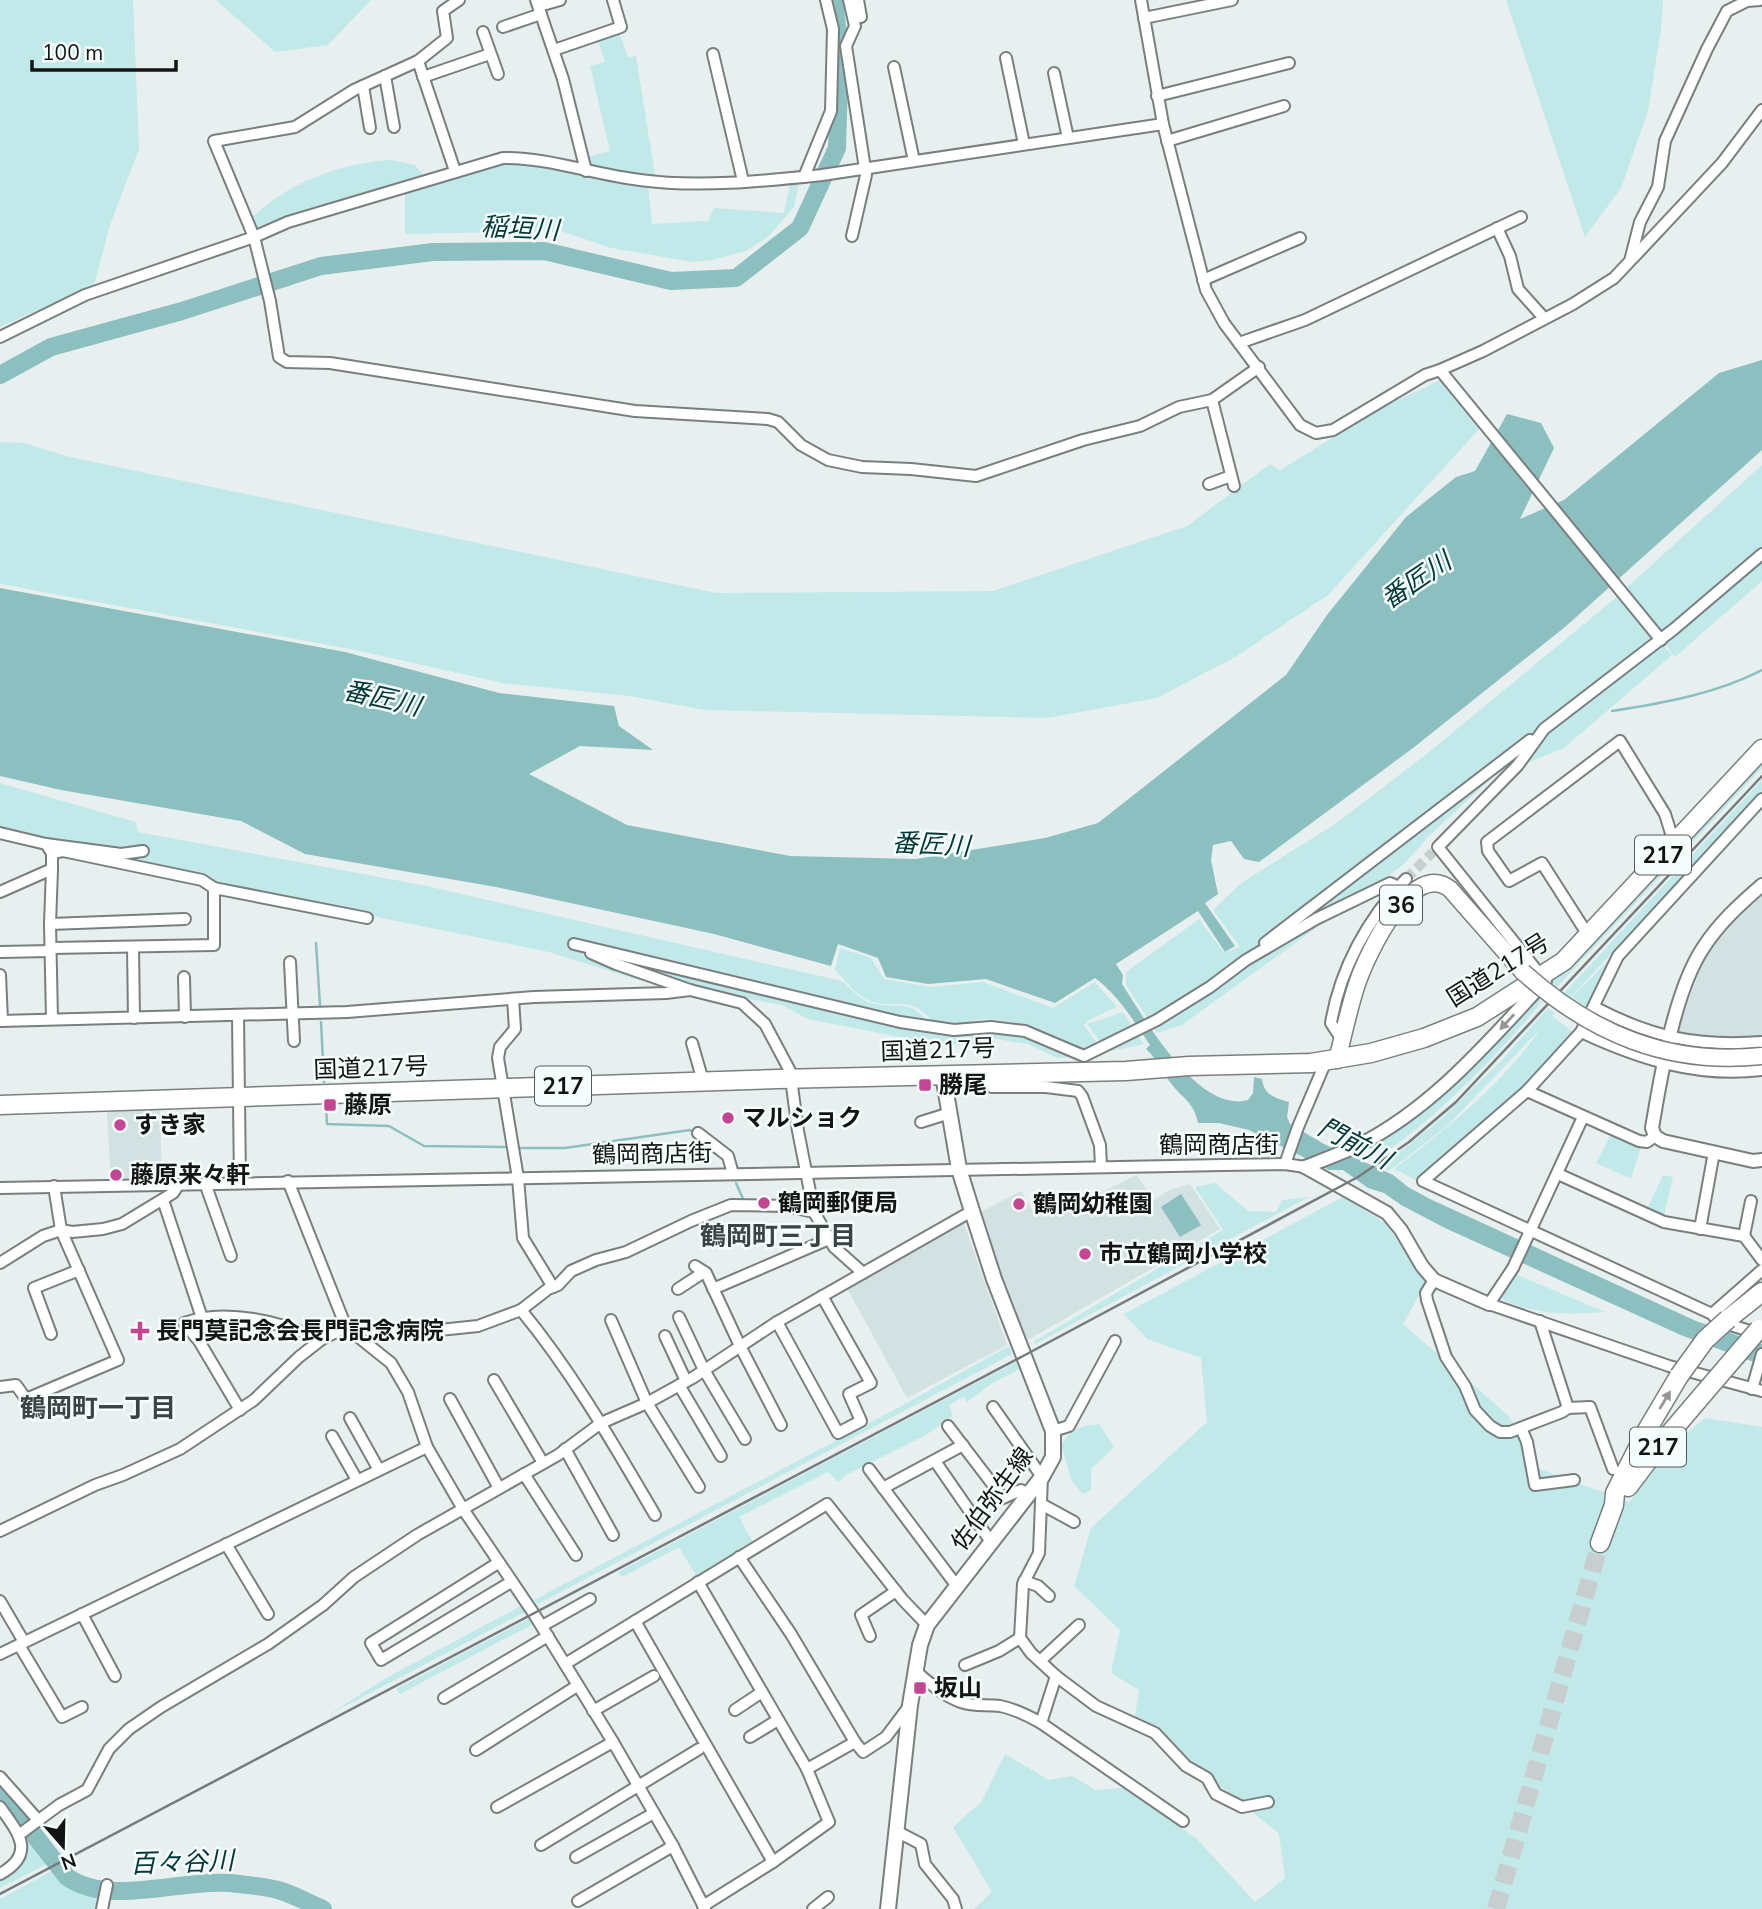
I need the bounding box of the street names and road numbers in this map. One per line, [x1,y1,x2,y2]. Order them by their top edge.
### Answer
road number: 217 [1635,835,1691,874]
road number: 36 [1380,885,1422,924]
street label: 国道217号 [1441,926,1555,1014]
street label: 国道217号 [880,1032,996,1068]
street label: 国道217号 [313,1050,429,1086]
road number: 217 [535,1066,591,1106]
street label: 鶴岡商店街 [1159,1129,1279,1161]
street label: 鶴岡商店街 [592,1137,712,1171]
road number: 217 [1630,1428,1686,1466]
street label: 佐伯弥生線 [944,1441,1040,1557]

